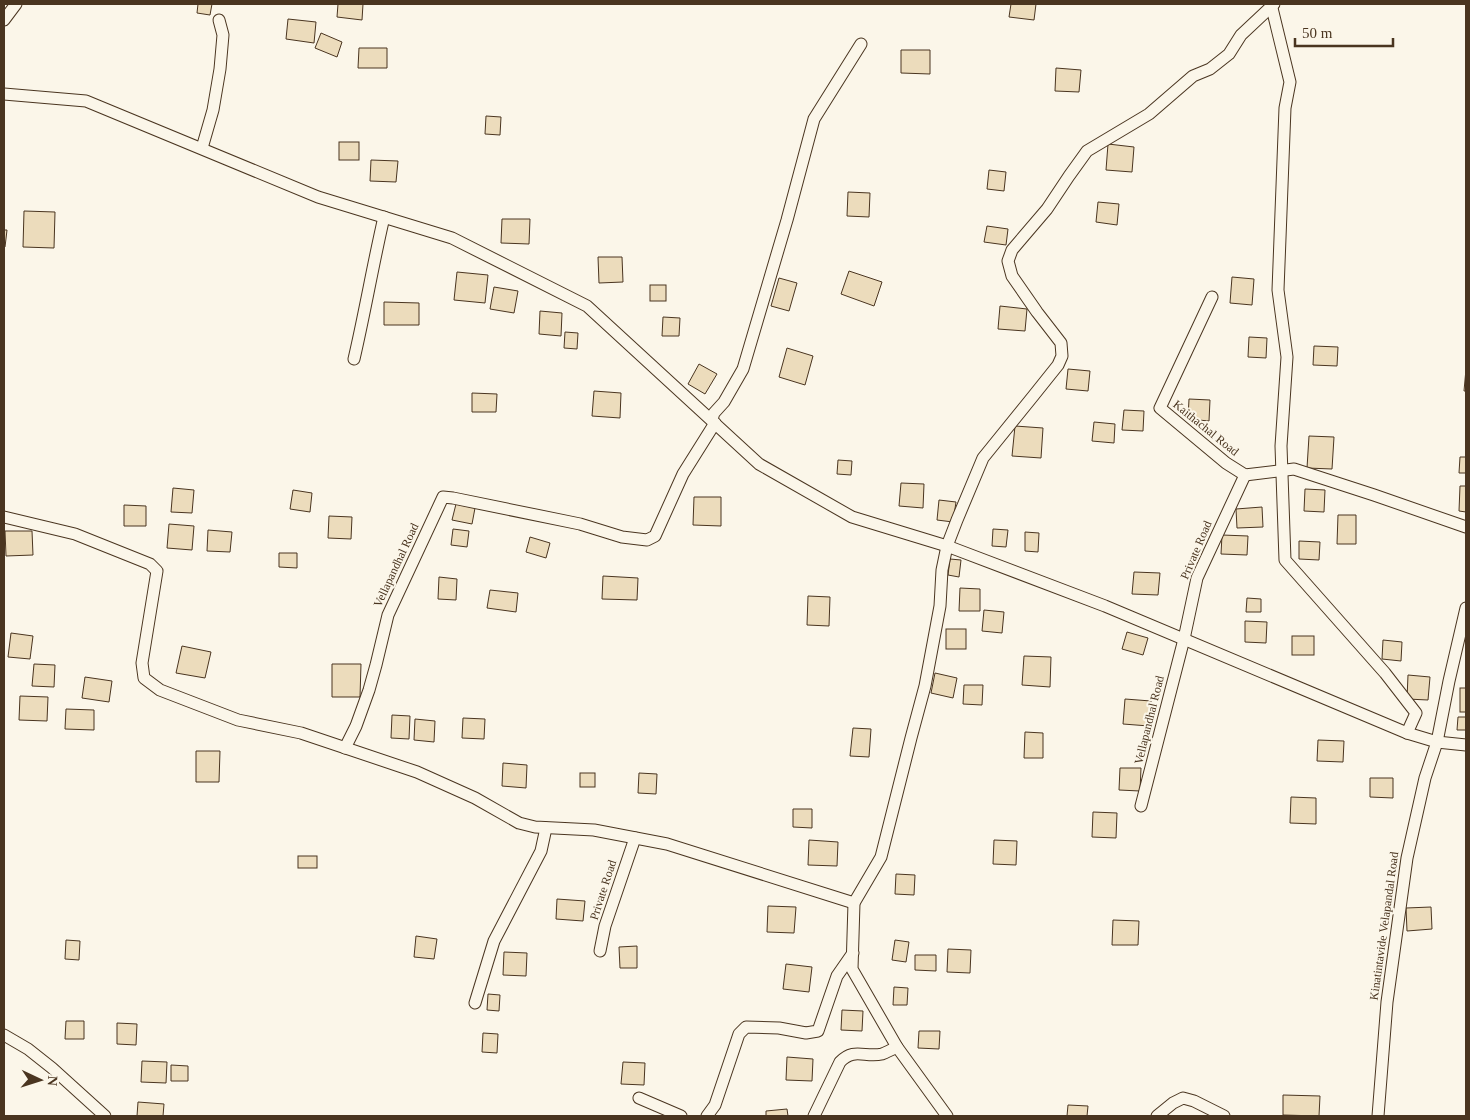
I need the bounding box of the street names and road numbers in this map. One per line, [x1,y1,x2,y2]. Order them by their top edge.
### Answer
street label: Kaithachal Road [1170,397,1242,459]
street label: Private Road [1177,519,1215,581]
street label: Vellapandhal Road [370,521,422,609]
street label: Vellapandhal Road [1131,674,1167,766]
street label: Kinatintavide Velapandal Road [1367,851,1401,1001]
street label: Private Road [587,858,619,922]

